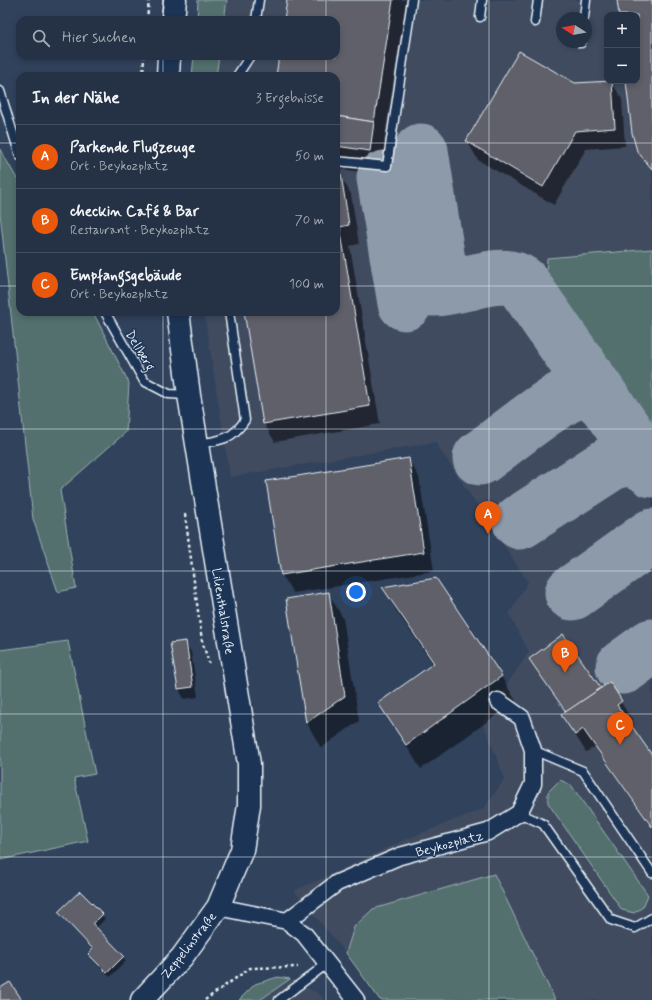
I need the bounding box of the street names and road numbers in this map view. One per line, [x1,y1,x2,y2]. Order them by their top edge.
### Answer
street label: Dellberg [119,327,158,375]
street label: Lilienthalstraße [207,567,238,656]
street label: Beykozplatz [414,827,485,862]
street label: Zeppelinstraße [157,909,221,983]

